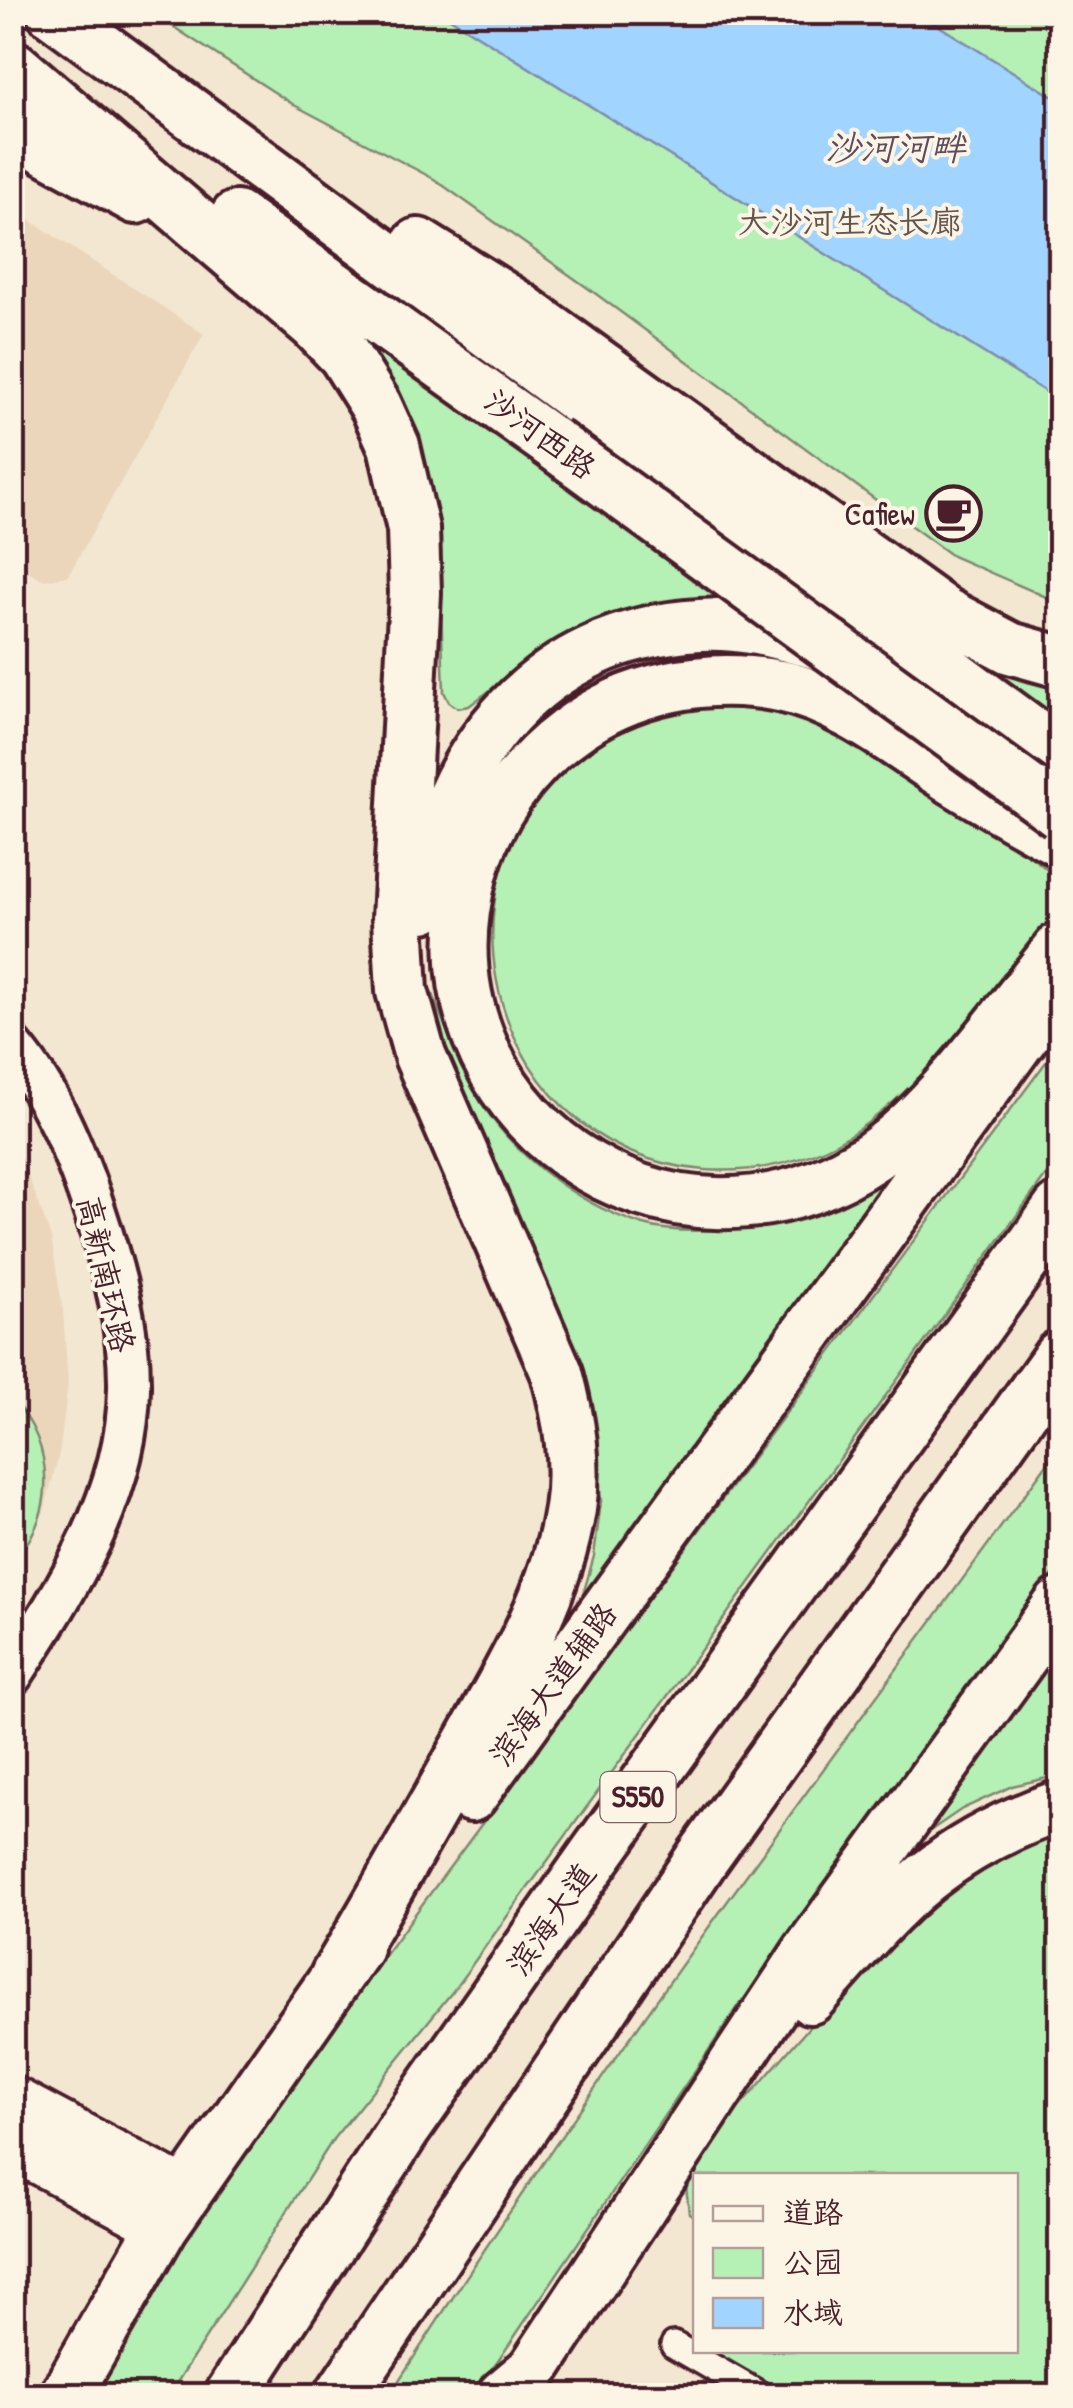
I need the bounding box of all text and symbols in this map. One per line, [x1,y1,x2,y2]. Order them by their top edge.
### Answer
water label: 沙河河畔 [825,124,967,171]
park label: 大沙河生态长廊 [738,200,962,243]
street label: 沙河西路 [476,379,605,489]
cafe icon: Cafiew [924,484,984,544]
place label: Cafiew [845,492,915,535]
street label: 高新南环路 [68,1191,145,1357]
street label: 滨海大道辅路 [479,1593,626,1774]
road number: S550 [600,1772,676,1822]
street label: 滨海大道 [496,1854,605,1983]
legend [693,2173,1018,2353]
text: 道路 [783,2192,843,2232]
text: 公园 [783,2242,843,2282]
text: 水域 [783,2292,843,2332]

